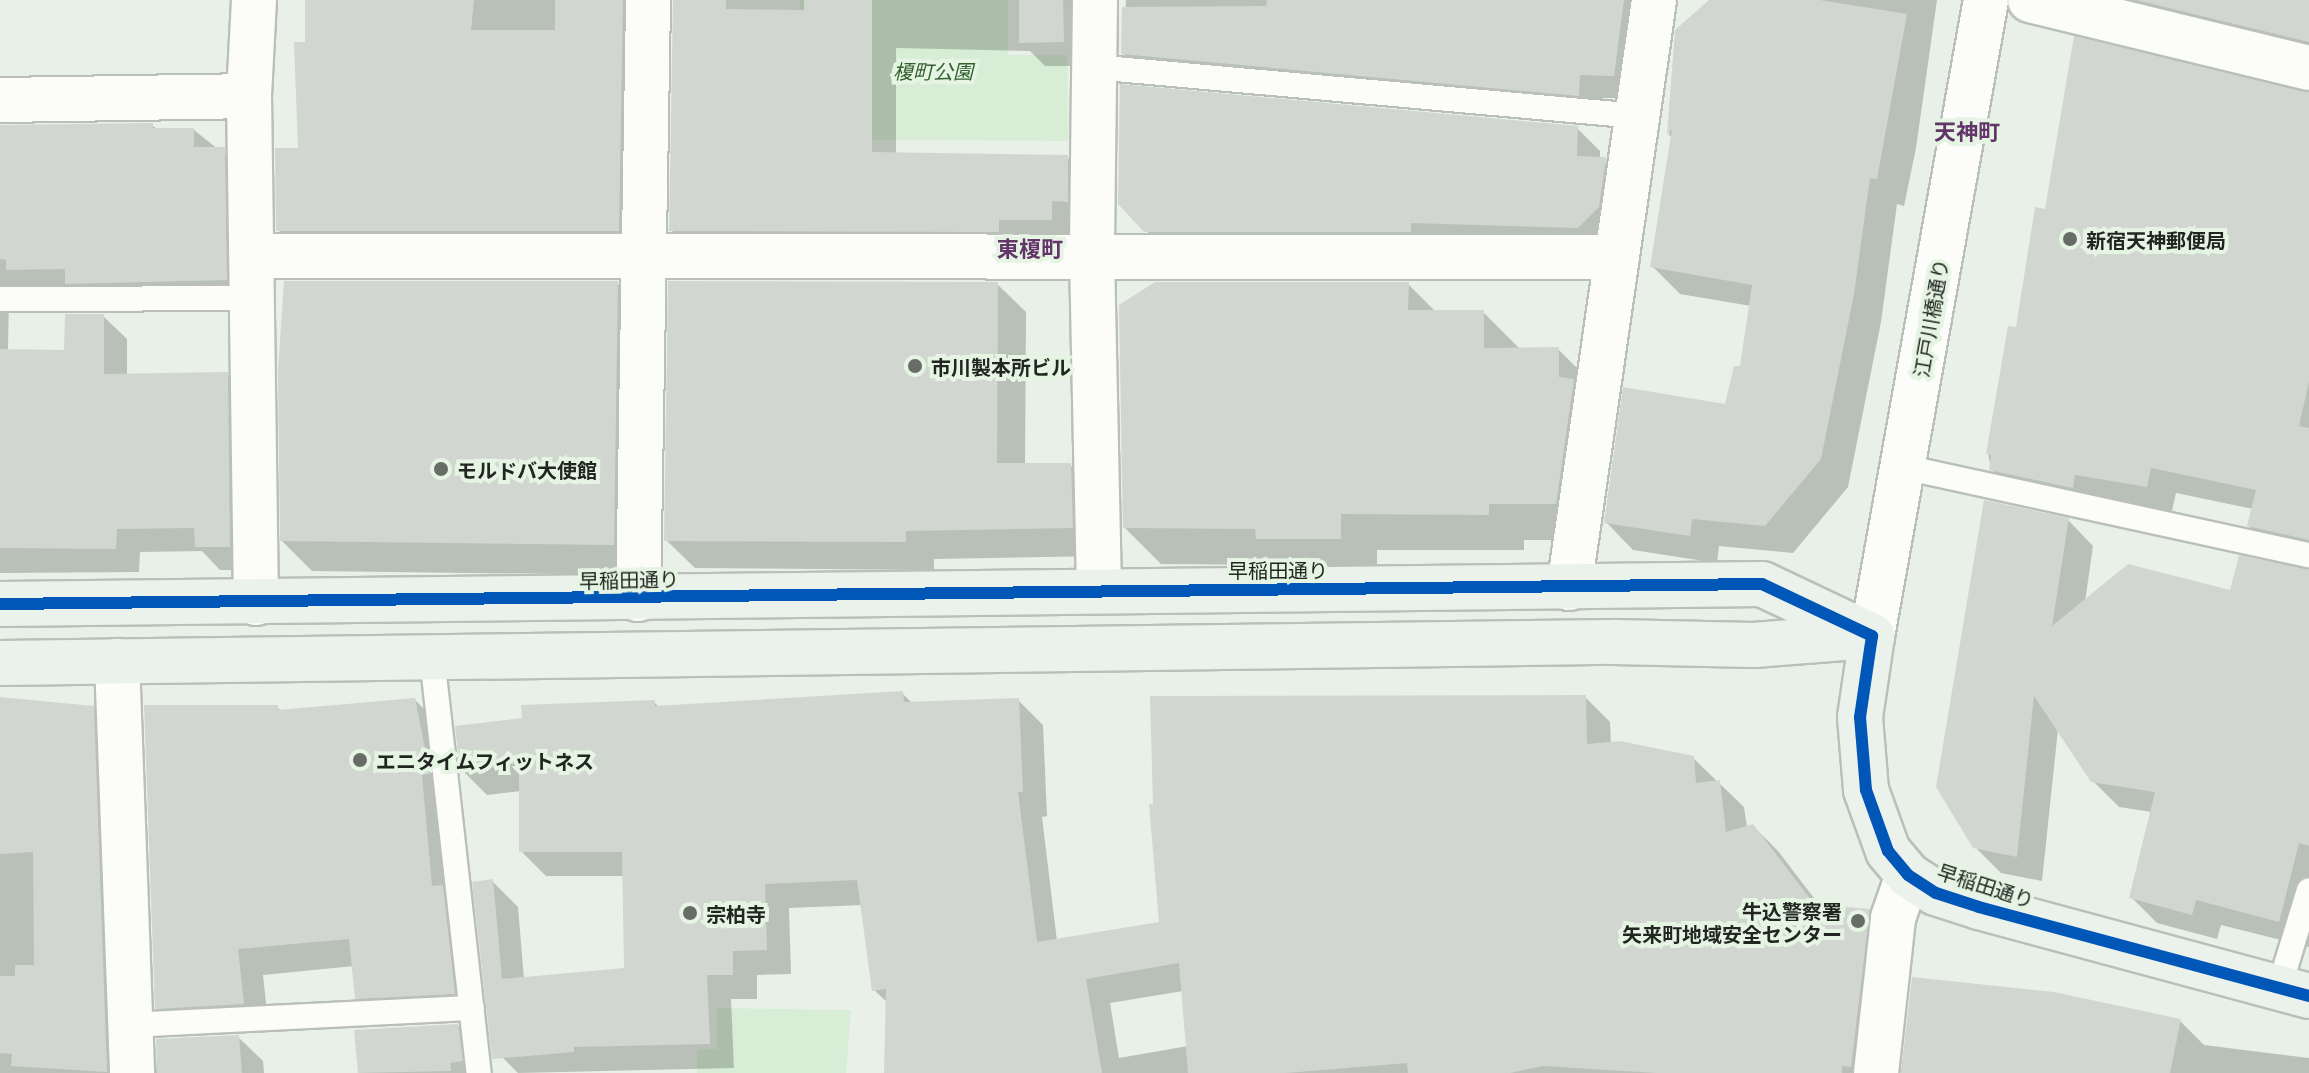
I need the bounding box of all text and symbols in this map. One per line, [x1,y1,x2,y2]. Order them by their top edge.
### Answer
park label: 榎町公園 [893,58,973,82]
district label: 天神町 [1934,118,2000,144]
place label: 新宿天神郵便局 [2086,227,2226,251]
marker: 新宿天神郵便局 [2061,230,2079,248]
district label: 東榎町 [997,235,1063,261]
street label: 江戸川橋通り [1908,257,1952,379]
place label: 市川製本所ビル [931,354,1071,378]
marker: 市川製本所ビル [906,357,924,375]
place label: モルドバ大使館 [457,457,597,481]
marker: モルドバ大使館 [432,460,450,478]
street label: 早稲田通り [1228,557,1328,581]
street label: 早稲田通り [579,566,679,592]
place label: エニタイムフィットネス [376,748,596,772]
marker: エニタイムフィットネス [351,751,369,769]
street label: 早稲田通り [1935,858,2037,912]
place label: 牛込警察署 矢来町地域安全センター [1622,898,1842,945]
place label: 宗柏寺 [706,901,766,925]
marker: 宗柏寺 [681,904,699,922]
marker: 牛込警察署 矢来町地域安全センター [1849,912,1867,930]

